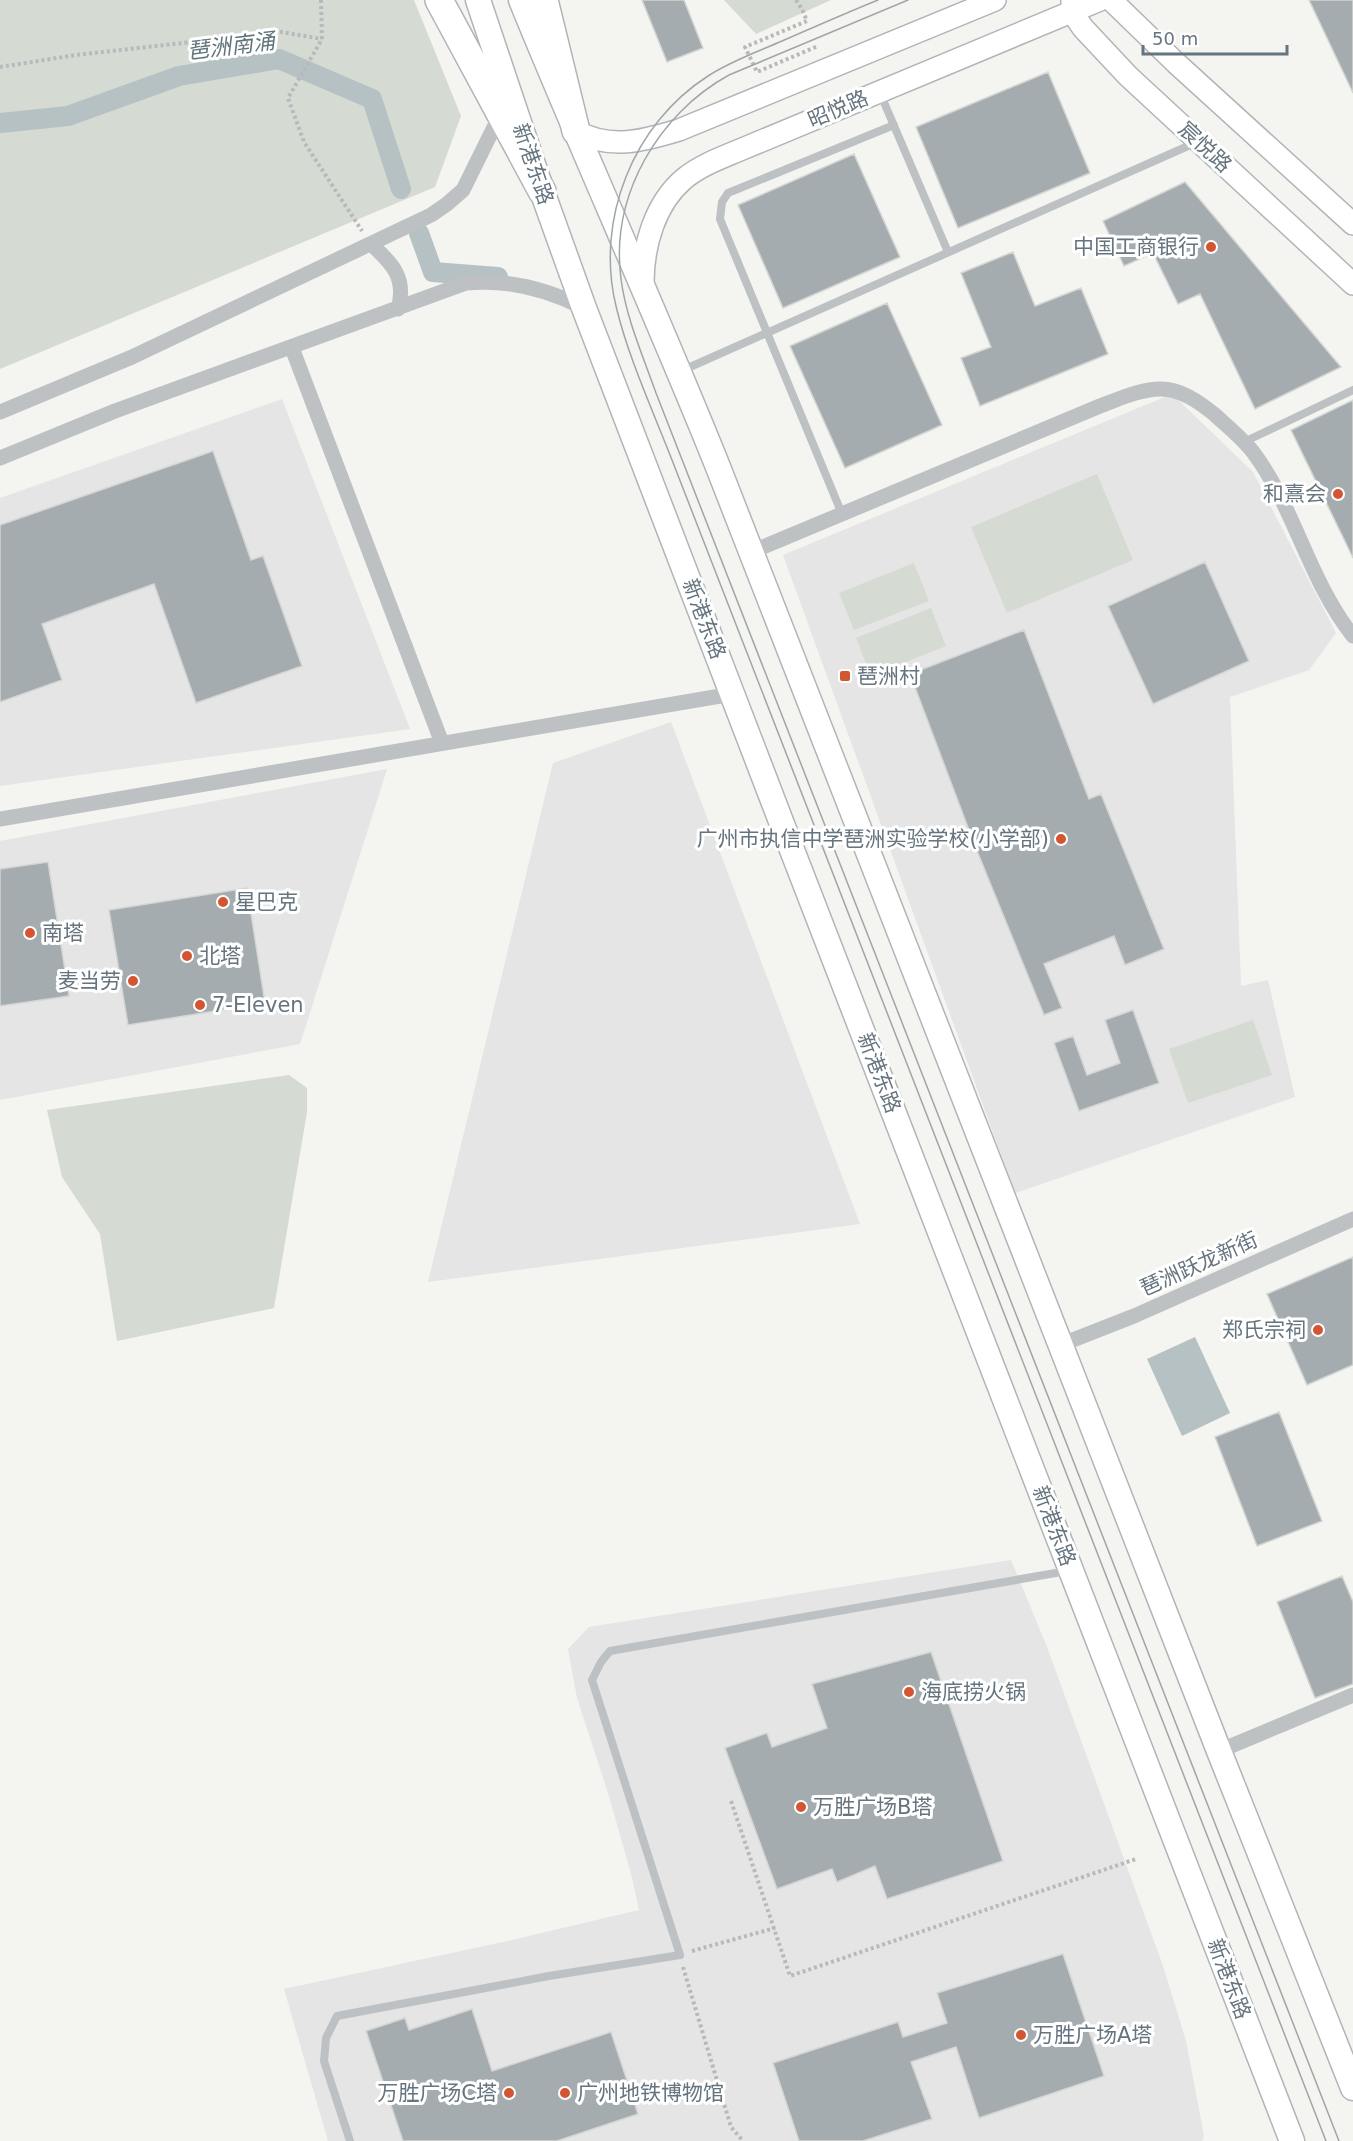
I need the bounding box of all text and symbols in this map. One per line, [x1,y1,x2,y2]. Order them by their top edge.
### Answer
scale bar [1143,18,1287,56]
water label: 琶洲南涌 [186,28,279,64]
text: 50 m [1152,28,1198,49]
street label: 昭悦路 [804,86,872,132]
street label: 宸悦路 [1174,117,1236,177]
street label: 新港东路 [508,120,558,208]
place label: 中国工商银行 [1073,235,1199,259]
marker: 中国工商银行 [1204,240,1218,254]
place label: 和熹会 [1263,482,1326,506]
marker: 和熹会 [1331,487,1345,501]
street label: 新港东路 [678,575,730,663]
place label: 琶洲村 [857,664,920,688]
marker: 琶洲村 [838,669,852,683]
place label: 广州市执信中学琶洲实验学校(小学部) [697,827,1049,851]
marker: 广州市执信中学琶洲实验学校(小学部) [1054,832,1068,846]
place label: 星巴克 [235,890,298,914]
marker: 星巴克 [216,895,230,909]
place label: 南塔 [42,921,84,945]
marker: 南塔 [23,926,37,940]
place label: 北塔 [199,944,241,968]
marker: 北塔 [180,949,194,963]
place label: 麦当劳 [58,969,121,993]
marker: 麦当劳 [126,974,140,988]
place label: 7-Eleven [212,993,304,1017]
marker: 7-Eleven [193,998,207,1012]
street label: 新港东路 [853,1029,905,1117]
street label: 琶洲跃龙新街 [1137,1227,1261,1301]
place label: 郑氏宗祠 [1222,1318,1306,1342]
marker: 郑氏宗祠 [1311,1323,1325,1337]
street label: 新港东路 [1028,1482,1080,1570]
place label: 海底捞火锅 [921,1680,1026,1704]
marker: 海底捞火锅 [902,1685,916,1699]
place label: 万胜广场B塔 [813,1795,932,1819]
marker: 万胜广场B塔 [794,1800,808,1814]
street label: 新港东路 [1203,1935,1255,2023]
place label: 万胜广场A塔 [1033,2023,1152,2047]
marker: 万胜广场A塔 [1014,2028,1028,2042]
place label: 万胜广场C塔 [377,2081,497,2105]
place label: 广州地铁博物馆 [577,2081,724,2105]
marker: 万胜广场C塔 [502,2086,516,2100]
marker: 广州地铁博物馆 [558,2086,572,2100]

